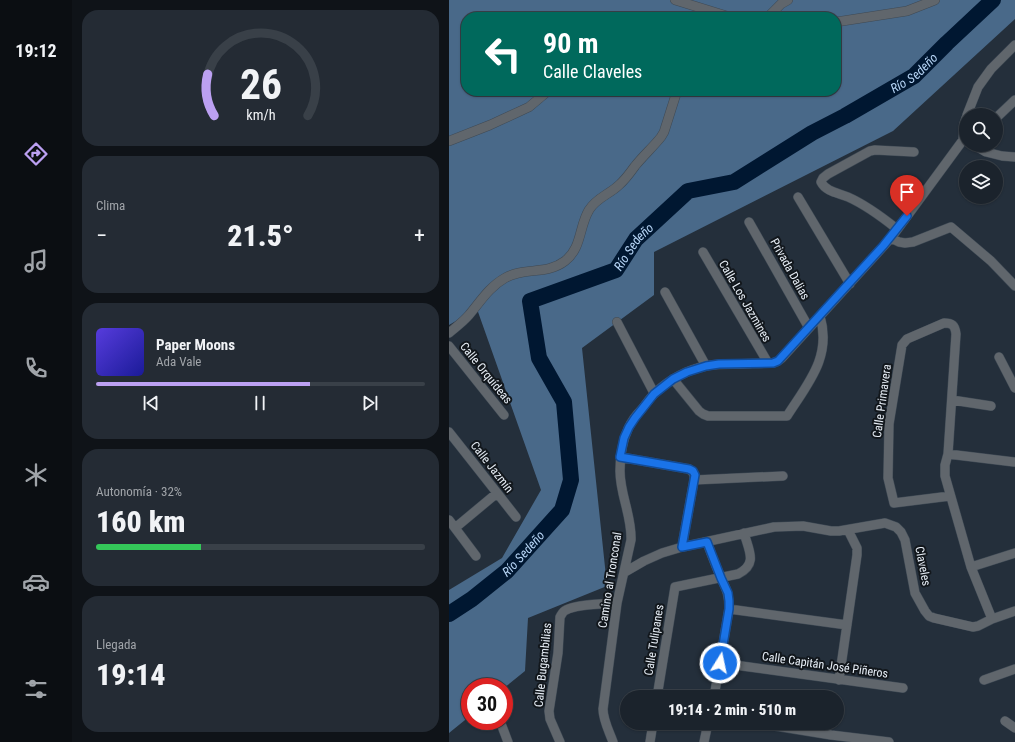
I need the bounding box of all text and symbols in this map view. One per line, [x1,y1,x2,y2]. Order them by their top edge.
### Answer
text: 90 m [543,27,599,60]
icon: left [477,28,529,80]
text: 19:12 [15,40,57,61]
water label: Río Sedeño [888,50,941,96]
text: 26 [239,60,282,109]
text: Calle Claveles [543,61,642,82]
text: km/h [246,107,275,123]
map controls [959,108,1003,204]
button: search [959,108,1003,152]
icon: directions [22,140,50,168]
button: layers [959,160,1003,204]
pin [890,175,924,216]
icon: arrive [896,181,918,203]
text: Clima [96,198,125,213]
text: 21.5° [227,218,294,253]
water label: Río Sedeño [611,220,656,273]
text: − [96,223,107,248]
text: + [414,223,425,248]
street label: Privada Dalias [767,236,813,302]
icon: music [22,247,50,275]
street label: Calle Los Jazmines [716,258,774,344]
text: Paper Moons [156,336,235,354]
street label: Calle Orquídeas [457,340,515,406]
icon: phone [22,354,50,382]
text: Ada Vale [156,354,201,369]
street label: Calle Primavera [870,363,894,439]
icon: previous [140,392,162,414]
icon: pause [249,392,271,414]
icon: next [359,392,381,414]
street label: Calle Jazmín [468,439,516,495]
icon: climate [22,461,50,489]
text: Autonomía · 32% [96,484,182,499]
text: 160 km [96,504,185,539]
water label: Río Sedeño [499,528,548,580]
street label: Camino al Tronconal [595,531,625,629]
street label: Claveles [912,545,934,587]
icon: car [22,568,50,596]
street label: Calle Tulipanes [641,603,667,677]
street label: Calle Bugambilias [532,622,554,708]
text: Llegada [96,637,137,652]
position arrow [699,642,741,684]
street label: Calle Capitán José Piñeros [761,649,889,681]
text: 19:14 [96,657,165,692]
icon: filters [22,675,50,703]
speed limit sign: 30 [461,678,513,730]
text: 19:14 · 2 min · 510 m [668,701,796,719]

